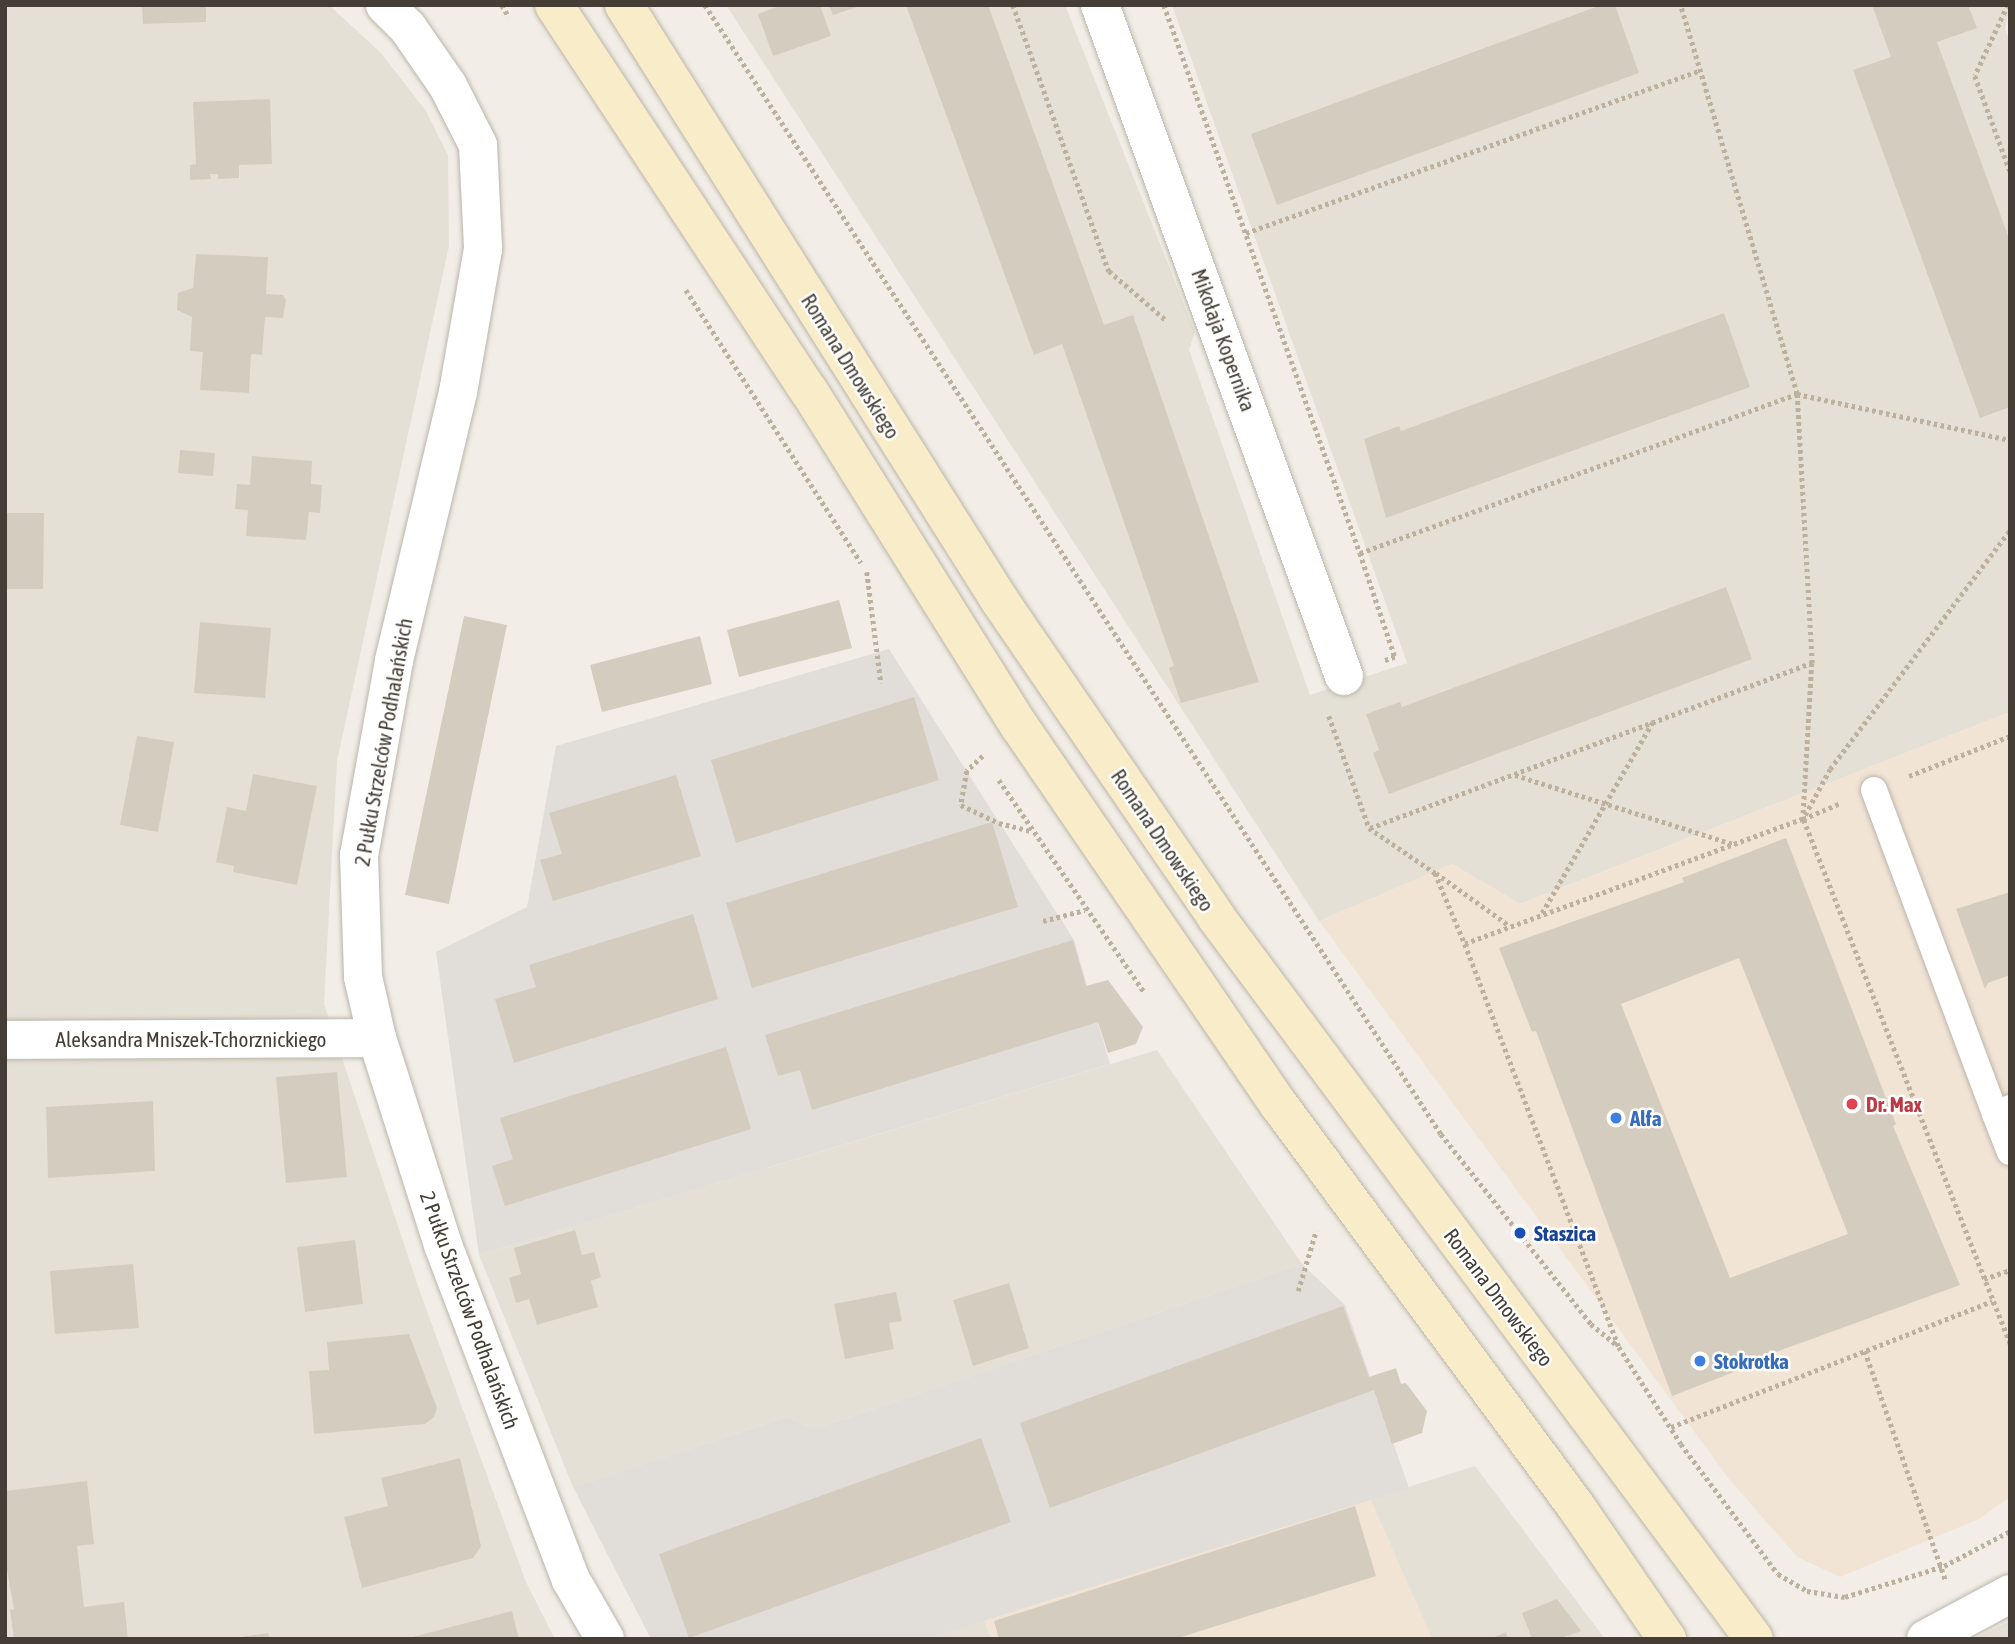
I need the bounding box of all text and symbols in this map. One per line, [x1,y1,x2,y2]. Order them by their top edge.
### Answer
street label: Mikołaja Kopernika [1187,265,1261,415]
street label: Romana Dmowskiego [796,289,906,443]
street label: 2 Pułku Strzelców Podhalańskich [349,616,417,868]
street label: Romana Dmowskiego [1106,764,1220,916]
street label: Aleksandra Mniszek-Tchorznickiego [56,1026,326,1052]
place label: Dr. Max [1866,1091,1922,1117]
marker: Dr. Max [1844,1096,1860,1112]
place label: Alfa [1630,1105,1661,1131]
marker: Alfa [1608,1110,1624,1126]
street label: 2 Pułku Strzelców Podhalańskich [415,1188,525,1432]
place label: Staszica [1534,1220,1596,1246]
street label: Romana Dmowskiego [1439,1223,1559,1371]
marker: Staszica [1512,1225,1528,1241]
place label: Stokrotka [1714,1348,1789,1374]
marker: Stokrotka [1692,1353,1708,1369]

